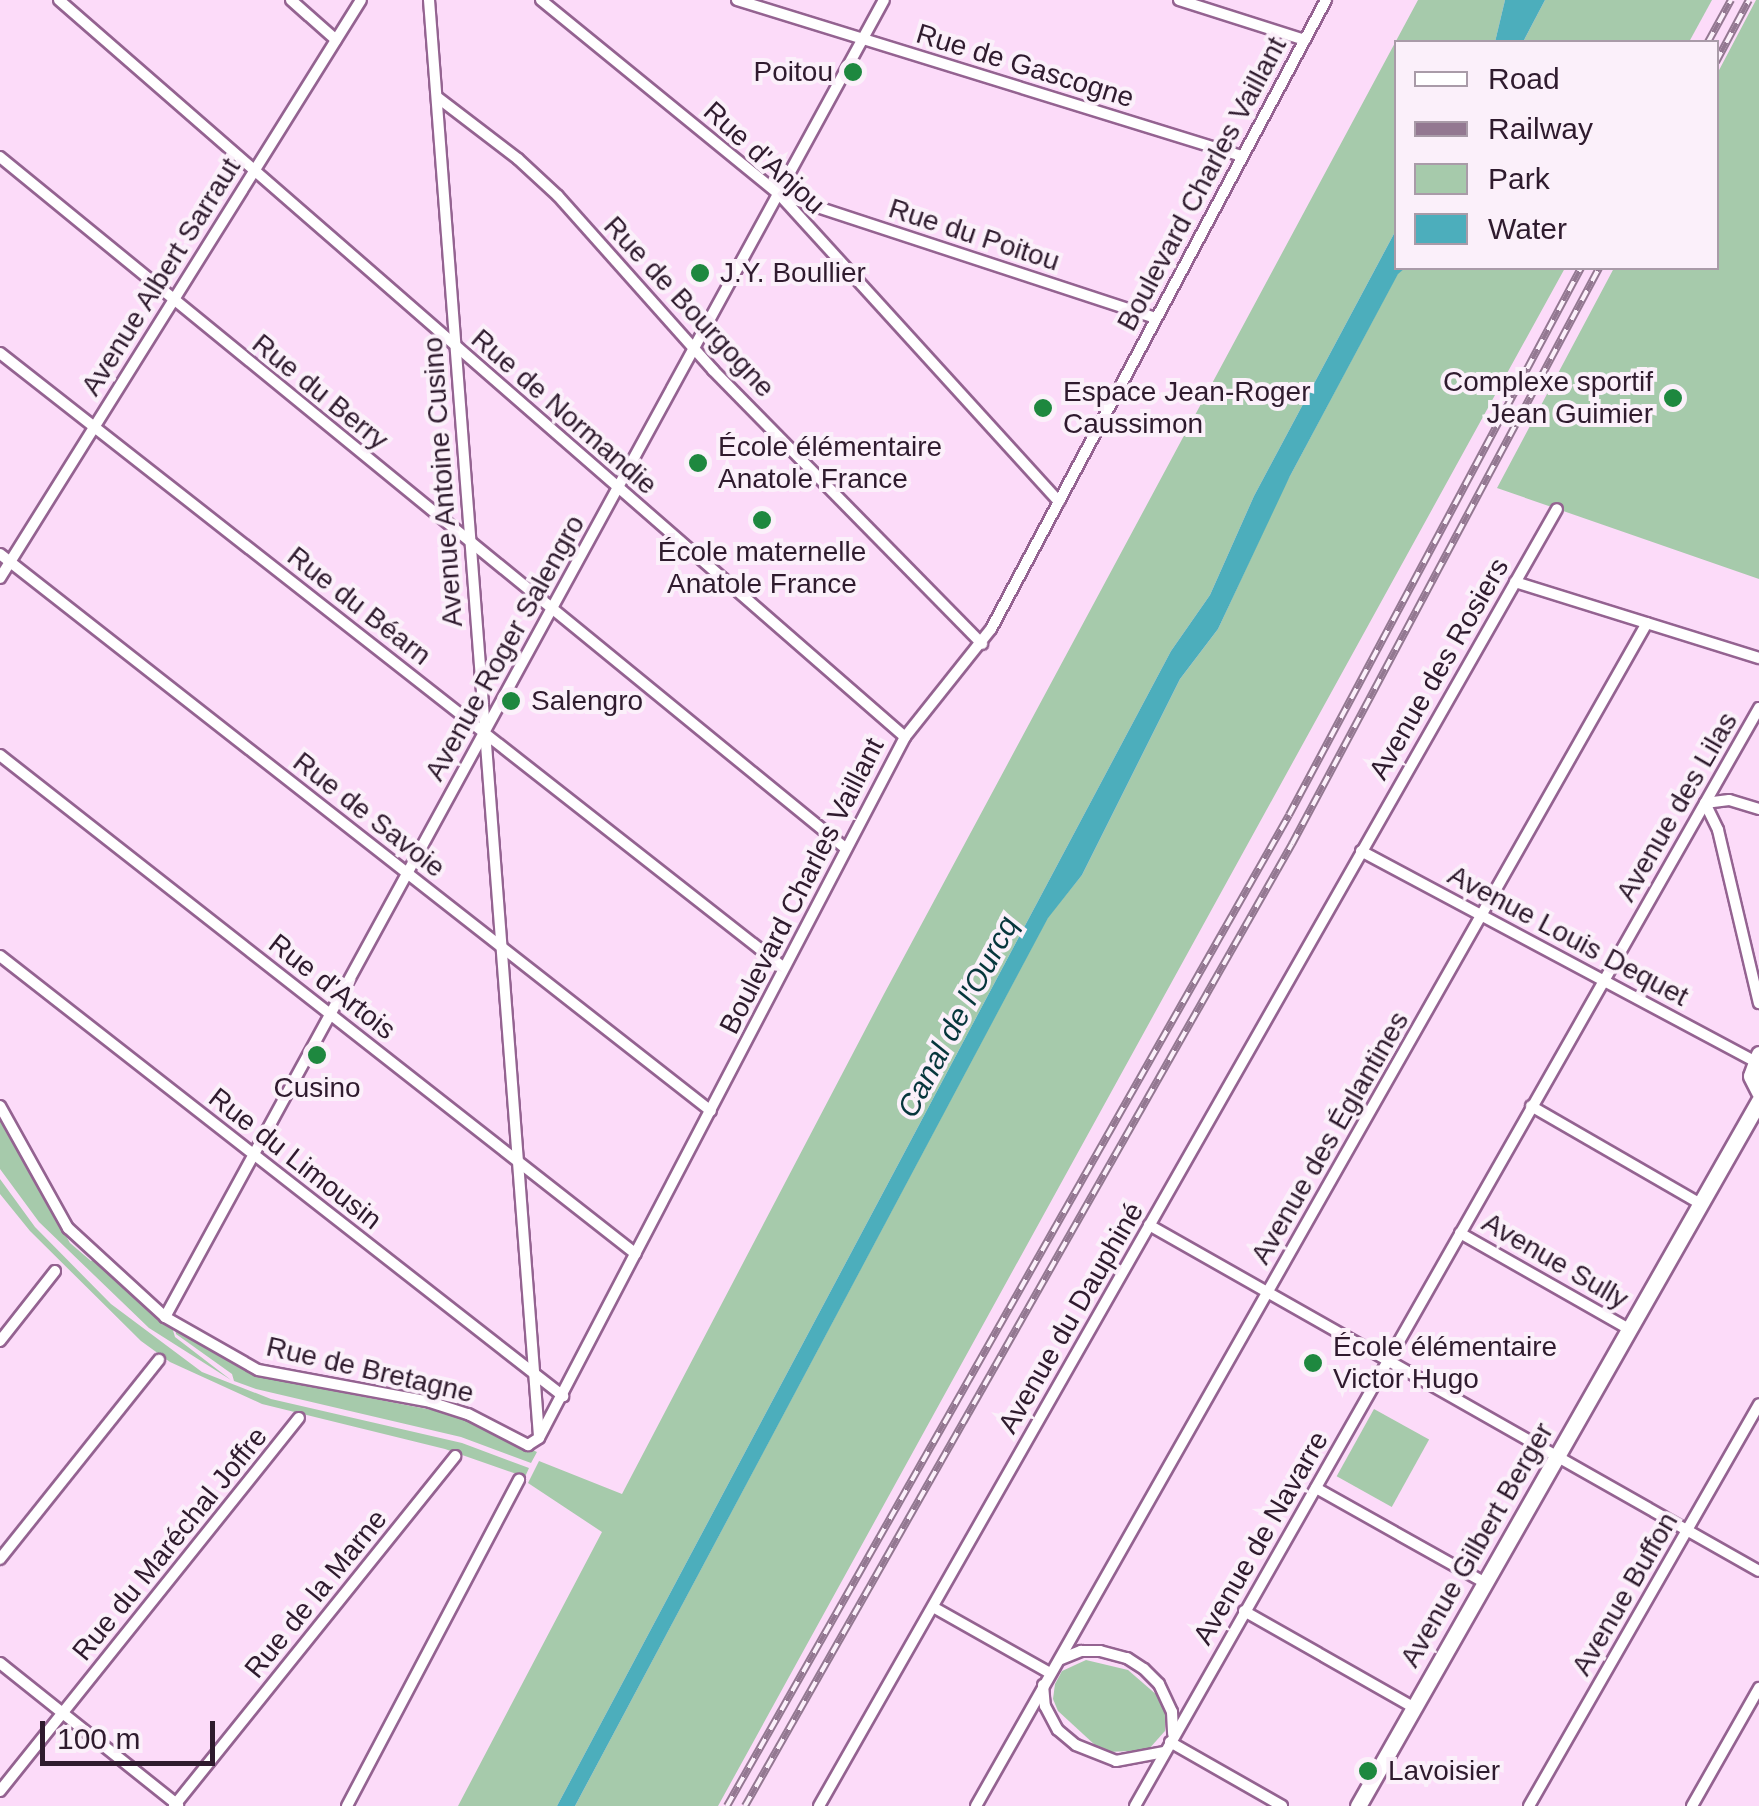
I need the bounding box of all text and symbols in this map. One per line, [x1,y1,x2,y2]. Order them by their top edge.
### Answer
street label: Rue de Gascogne [912,17,1138,115]
street label: Boulevard Charles Vaillant [1110,31,1294,337]
legend [1394,40,1719,270]
place label: Poitou [754,55,833,89]
marker: Poitou [842,61,864,83]
text: Road [1488,62,1560,95]
street label: Rue d'Anjou [696,95,832,221]
text: Railway [1488,112,1593,145]
street label: Avenue Albert Sarraut [74,151,248,403]
text: Park [1488,162,1550,195]
street label: Rue du Poitou [884,192,1064,278]
street label: Rue de Bourgogne [597,210,781,404]
text: Water [1488,212,1567,245]
place label: J.Y. Boullier [720,256,866,290]
marker: J.Y. Boullier [689,262,711,284]
street label: Rue de Normandie [464,322,664,502]
street label: Rue du Berry [245,327,395,457]
street label: Avenue Antoine Cusino [416,335,470,629]
place label: Complexe sportif Jean Guimier [1443,365,1653,431]
place label: Espace Jean-Roger Caussimon [1063,375,1310,441]
marker: Complexe sportif Jean Guimier [1662,387,1684,409]
marker: Espace Jean-Roger Caussimon [1032,397,1054,419]
place label: École élémentaire Anatole France [718,430,942,496]
marker: École élémentaire Anatole France [687,452,709,474]
street label: Avenue Roger Salengro [418,509,592,787]
marker: École maternelle Anatole France [751,509,773,531]
place label: École maternelle Anatole France [658,535,866,601]
street label: Rue du Béarn [281,540,437,672]
street label: Avenue des Rosiers [1362,552,1516,786]
place label: Salengro [531,684,643,718]
marker: Salengro [500,690,522,712]
street label: Avenue des Lilas [1609,706,1745,908]
street label: Boulevard Charles Vaillant [713,732,891,1040]
street label: Rue de Savoie [286,745,452,885]
street label: Avenue Louis Dequet [1442,858,1694,1014]
water label: Canal de l'Ourcq [890,910,1026,1124]
street label: Rue d'Artois [262,927,402,1047]
street label: Avenue des Églantines [1244,1006,1416,1270]
marker: Cusino [306,1044,328,1066]
place label: Cusino [273,1071,361,1105]
street label: Rue du Limousin [202,1081,388,1237]
street label: Avenue du Dauphiné [991,1197,1151,1439]
street label: Avenue Sully [1476,1206,1634,1316]
street label: Rue de Bretagne [263,1330,477,1410]
place label: École élémentaire Victor Hugo [1333,1330,1557,1396]
marker: École élémentaire Victor Hugo [1302,1352,1324,1374]
street label: Avenue Gilbert Berger [1393,1417,1561,1673]
street label: Rue du Maréchal Joffre [66,1421,274,1667]
street label: Avenue de Navarre [1186,1425,1336,1651]
street label: Rue de la Marne [238,1503,394,1685]
street label: Avenue Buffon [1565,1506,1685,1682]
scale bar [45,1701,220,1763]
text: 100 m [57,1722,140,1755]
place label: Lavoisier [1388,1754,1500,1788]
marker: Lavoisier [1357,1760,1379,1782]

